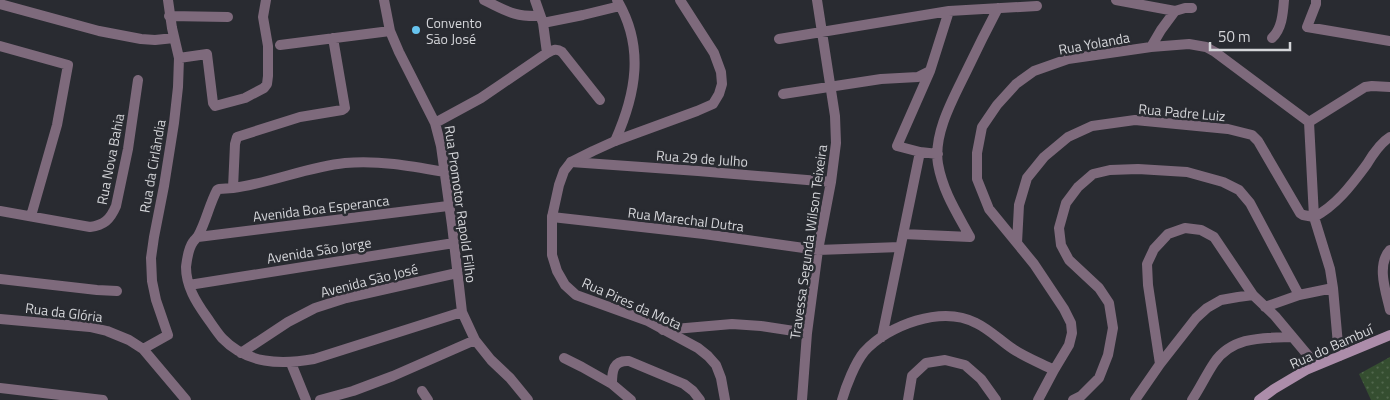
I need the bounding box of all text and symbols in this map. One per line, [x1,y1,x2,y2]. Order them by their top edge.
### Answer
place label: Convento São José [426,12,482,49]
scale bar [1210,20,1290,52]
marker: Convento São José [410,24,422,36]
text: 50 m [1218,25,1251,48]
street label: Rua Yolanda [1057,26,1131,60]
street label: Rua Padre Luiz [1138,98,1226,126]
street label: Rua Nova Bahia [91,111,129,207]
street label: Rua da Cirlândia [133,118,171,214]
street label: Rua Promotor Rapold Filho [440,124,482,284]
street label: Travessa Segunda Wilson Teixeira [784,143,832,341]
street label: Rua 29 de Julho [655,144,749,172]
street label: Avenida Boa Esperanca [252,189,390,227]
street label: Rua Marechal Dutra [627,201,745,237]
street label: Avenida São Jorge [265,231,373,269]
street label: Avenida São José [318,258,420,302]
street label: Rua Pires da Mota [579,272,685,334]
street label: Rua da Glória [24,297,104,327]
street label: Rua do Bambuí [1286,318,1377,374]

